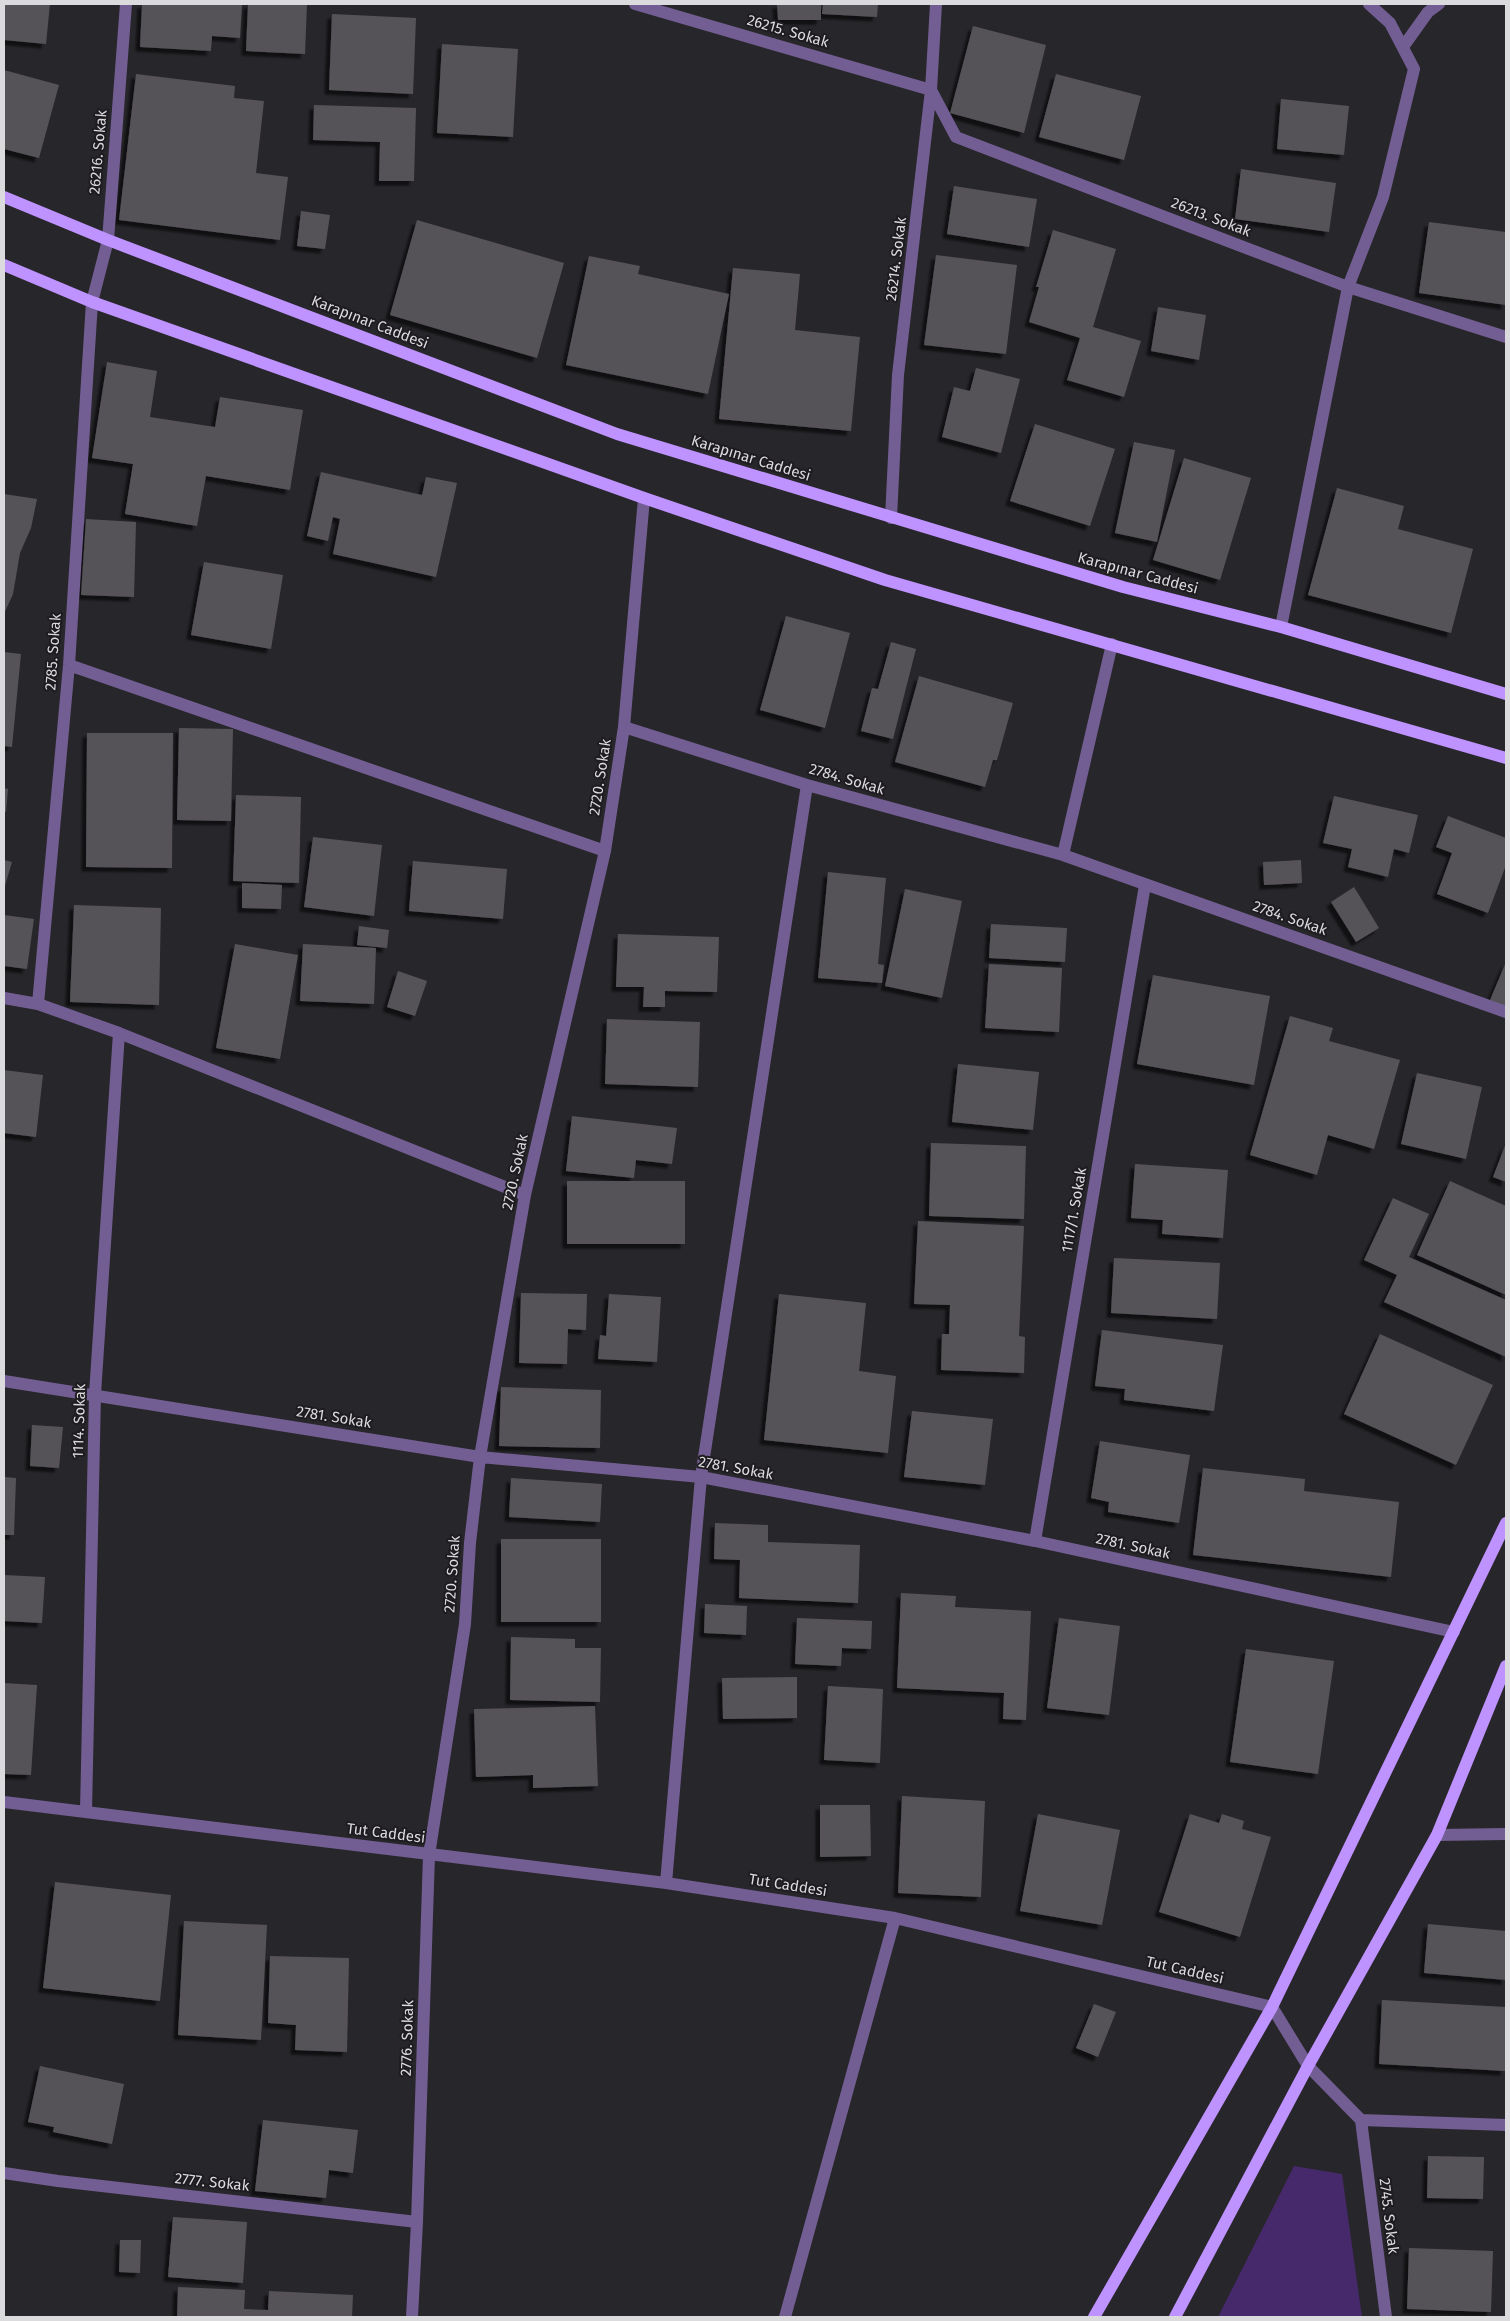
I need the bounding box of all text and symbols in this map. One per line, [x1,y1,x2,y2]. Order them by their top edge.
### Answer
street label: 26215. Sokak [745,11,831,51]
street label: 26216. Sokak [85,109,111,195]
street label: 26213. Sokak [1169,194,1254,241]
street label: 26214. Sokak [882,216,910,302]
street label: Karapınar Caddesi [309,291,431,353]
street label: Karapınar Caddesi [689,431,813,485]
street label: Karapınar Caddesi [1076,548,1200,598]
street label: 2785. Sokak [41,613,65,691]
street label: 2720. Sokak [585,737,615,817]
street label: 2784. Sokak [807,760,887,798]
street label: 2784. Sokak [1250,897,1330,939]
street label: 2720. Sokak [498,1132,532,1212]
street label: 1117/1. Sokak [1058,1166,1090,1254]
street label: 1114. Sokak [69,1383,89,1459]
street label: 2781. Sokak [295,1402,373,1432]
street label: 2781. Sokak [697,1453,775,1483]
street label: 2781. Sokak [1094,1529,1172,1563]
street label: 2720. Sokak [440,1534,464,1613]
street label: Tut Caddesi [346,1819,426,1847]
street label: Tut Caddesi [748,1870,828,1900]
street label: Tut Caddesi [1144,1952,1226,1988]
street label: 2776. Sokak [397,1999,417,2076]
street label: 2777. Sokak [174,2169,251,2195]
street label: 2745. Sokak [1375,2177,1403,2255]

